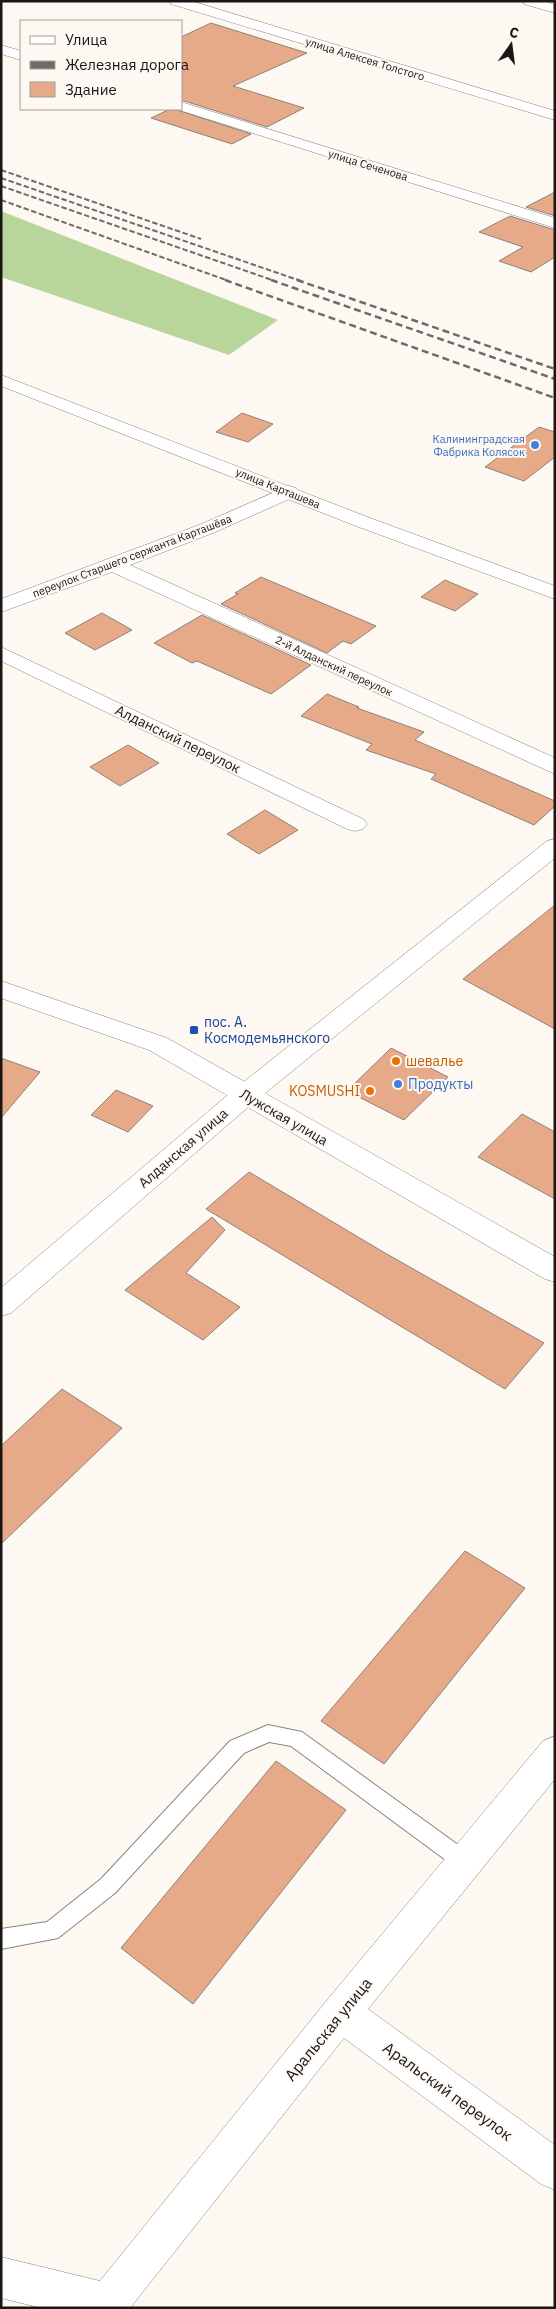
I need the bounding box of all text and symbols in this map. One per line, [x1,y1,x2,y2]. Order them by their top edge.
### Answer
legend [20,20,182,110]
north arrow [486,20,536,70]
text: С [508,23,521,42]
text: Улица [65,30,107,49]
street label: улица Алексея Толстого [304,34,426,84]
text: Железная дорога [65,55,189,74]
text: Здание [65,80,117,99]
street label: улица Сеченова [327,146,410,184]
place label: Калининградская Фабрика Колясок [433,432,525,459]
marker: Калининградская Фабрика Колясок [529,439,541,451]
street label: улица Карташева [234,465,323,511]
street label: переулок Старшего сержанта Карташёва [30,511,234,601]
street label: 2-й Алданский переулок [273,633,395,699]
street label: Алданский переулок [112,701,244,777]
place label: пос. А. Космодемьянского [204,1013,330,1047]
marker: пос. А. Космодемьянского [188,1024,200,1036]
place label: шевалье [406,1052,463,1070]
marker: шевалье [390,1055,402,1067]
place label: Продукты [408,1075,473,1093]
marker: Продукты [392,1078,404,1090]
place label: KOSMUSHI [289,1082,360,1100]
street label: Лужская улица [237,1085,332,1150]
marker: KOSMUSHI [364,1085,376,1097]
street label: Алданская улица [135,1104,232,1192]
street label: Аральская улица [280,1973,376,2085]
street label: Аральский переулок [379,2037,517,2145]

